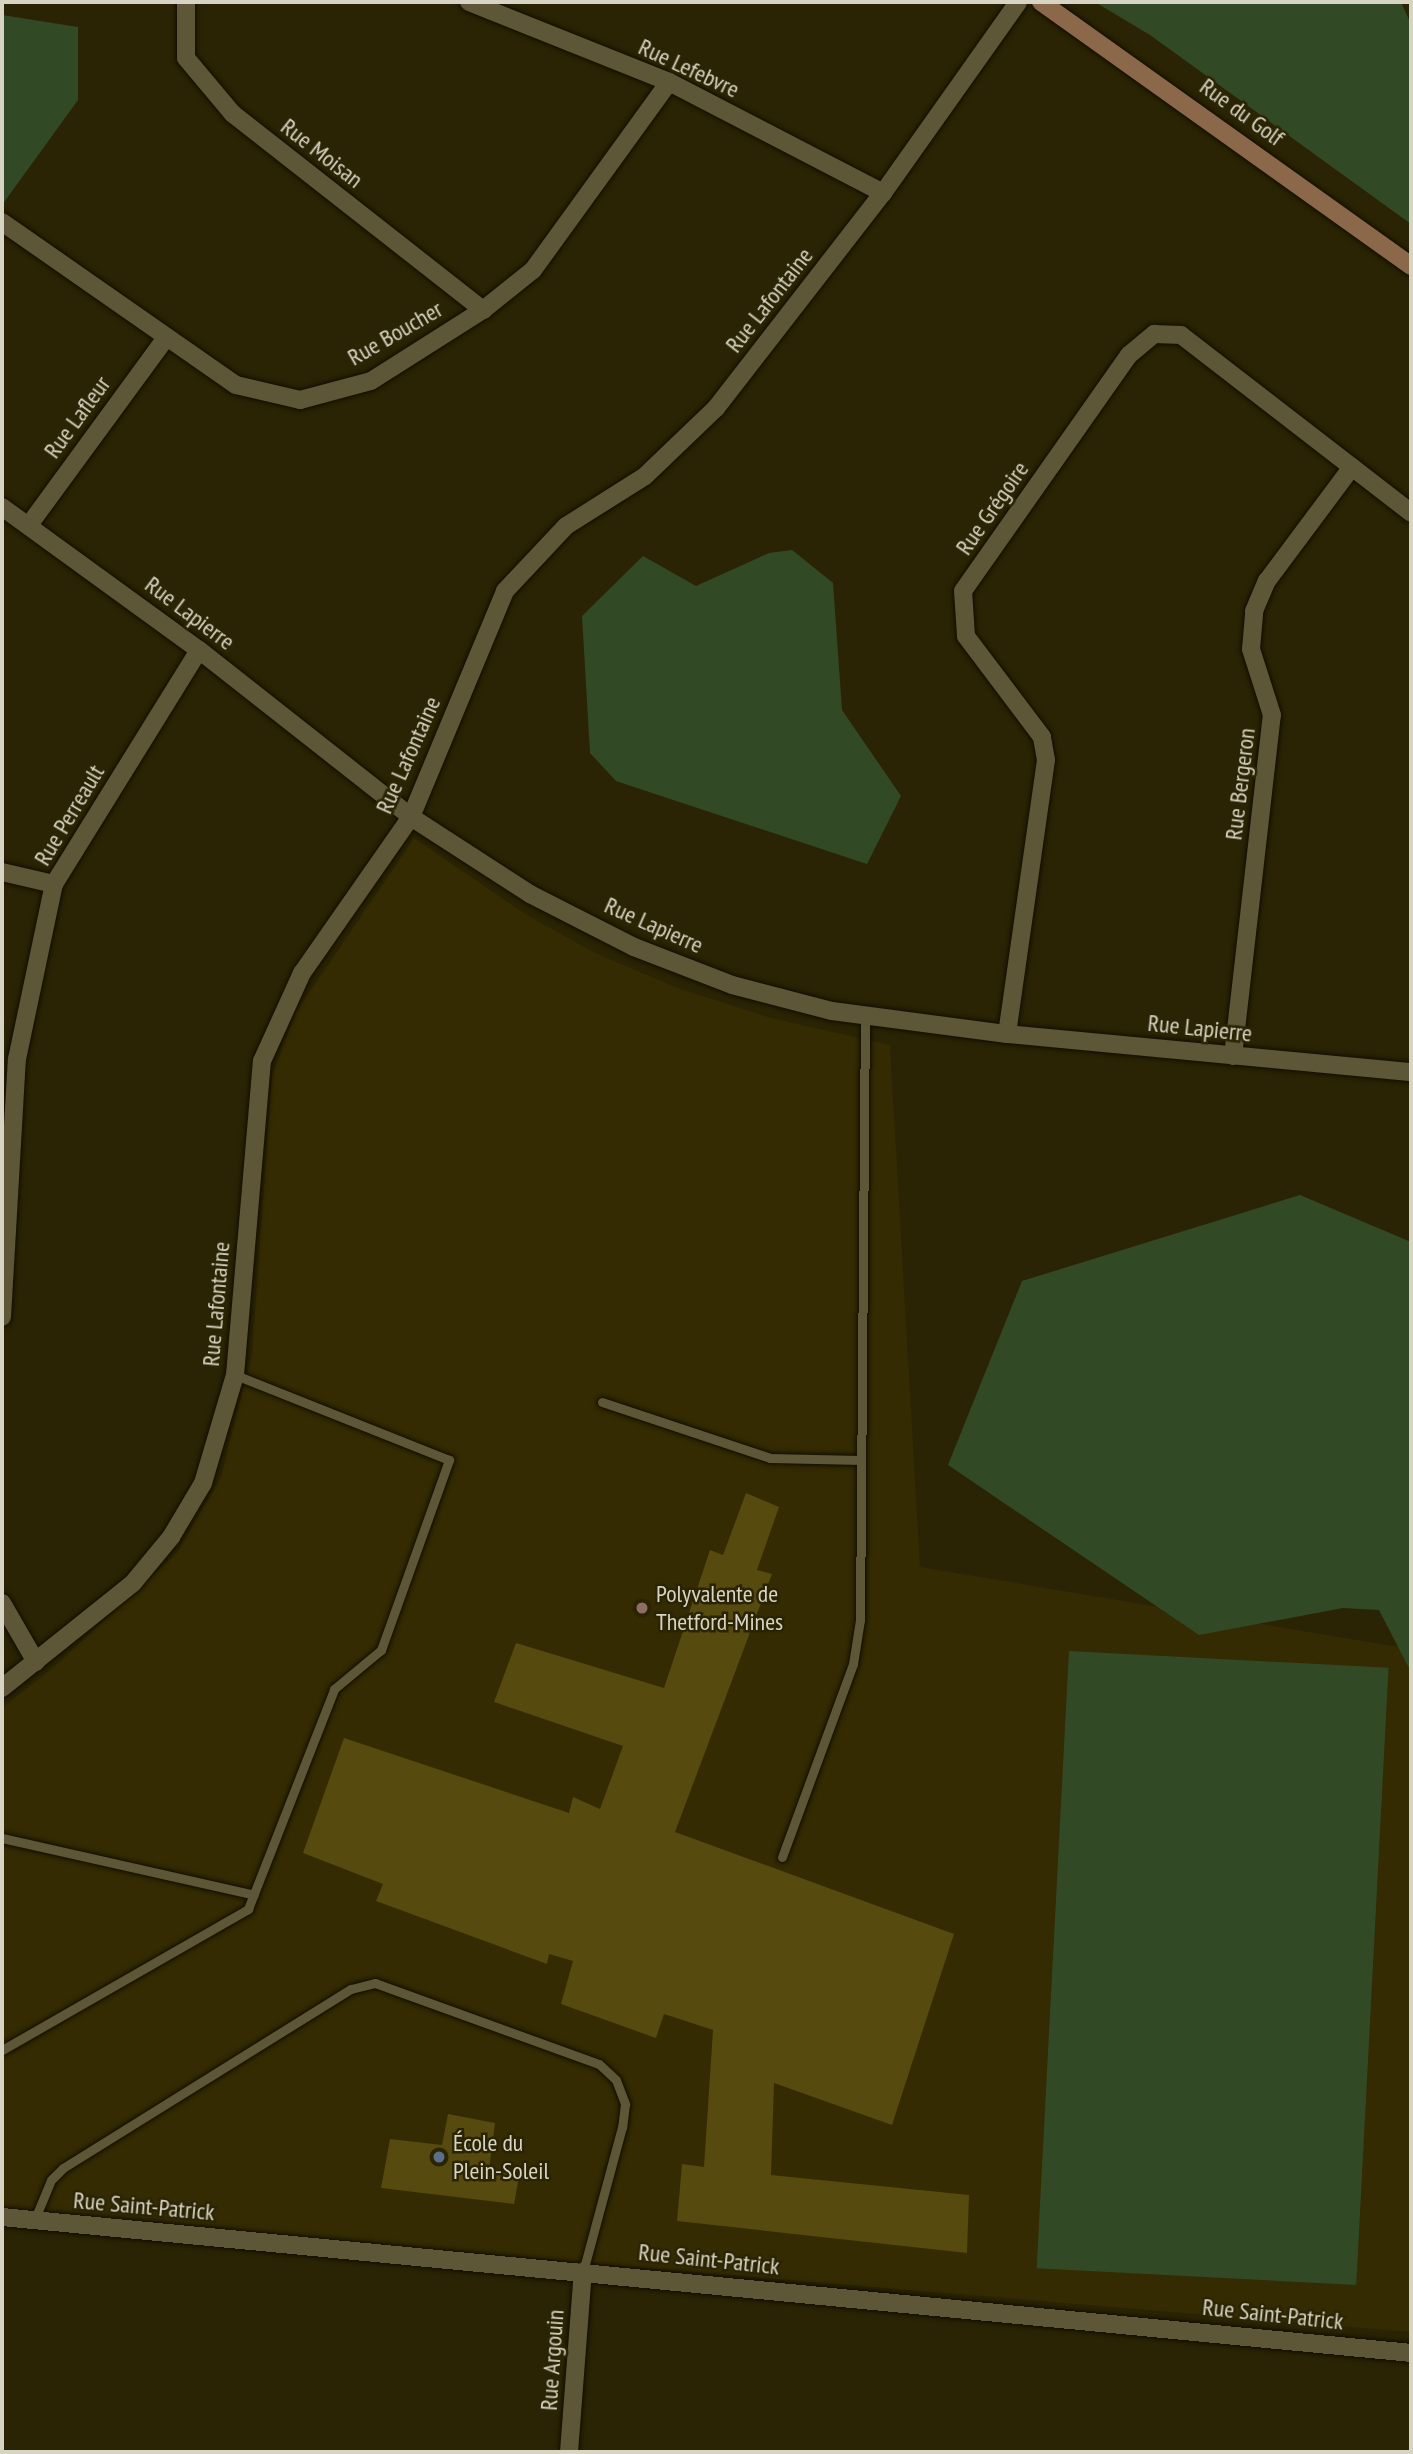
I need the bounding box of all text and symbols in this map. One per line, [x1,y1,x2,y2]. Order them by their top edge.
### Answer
street label: Rue Lefebvre [634,32,744,104]
street label: Rue du Golf [1194,72,1290,152]
street label: Rue Moisan [275,112,369,194]
street label: Rue Lafontaine [719,242,819,358]
street label: Rue Boucher [342,294,448,372]
street label: Rue Lafleur [38,370,116,464]
street label: Rue Grégoire [949,456,1035,560]
street label: Rue Lapierre [139,570,241,656]
street label: Rue Lafontaine [369,692,447,818]
street label: Rue Bergeron [1219,726,1261,842]
street label: Rue Perreault [28,759,110,871]
street label: Rue Lapierre [600,891,708,959]
street label: Rue Lapierre [1146,1008,1254,1048]
street label: Rue Lafontaine [196,1241,236,1367]
place label: Polyvalente de Thetford-Mines [656,1580,783,1636]
marker: Polyvalente de Thetford-Mines [634,1600,650,1616]
place label: École du Plein-Soleil [453,2129,549,2185]
marker: École du Plein-Soleil [431,2149,447,2165]
street label: Rue Saint-Patrick [72,2185,216,2227]
street label: Rue Saint-Patrick [637,2237,781,2281]
street label: Rue Saint-Patrick [1201,2292,1345,2336]
street label: Rue Argouin [534,2308,570,2412]

